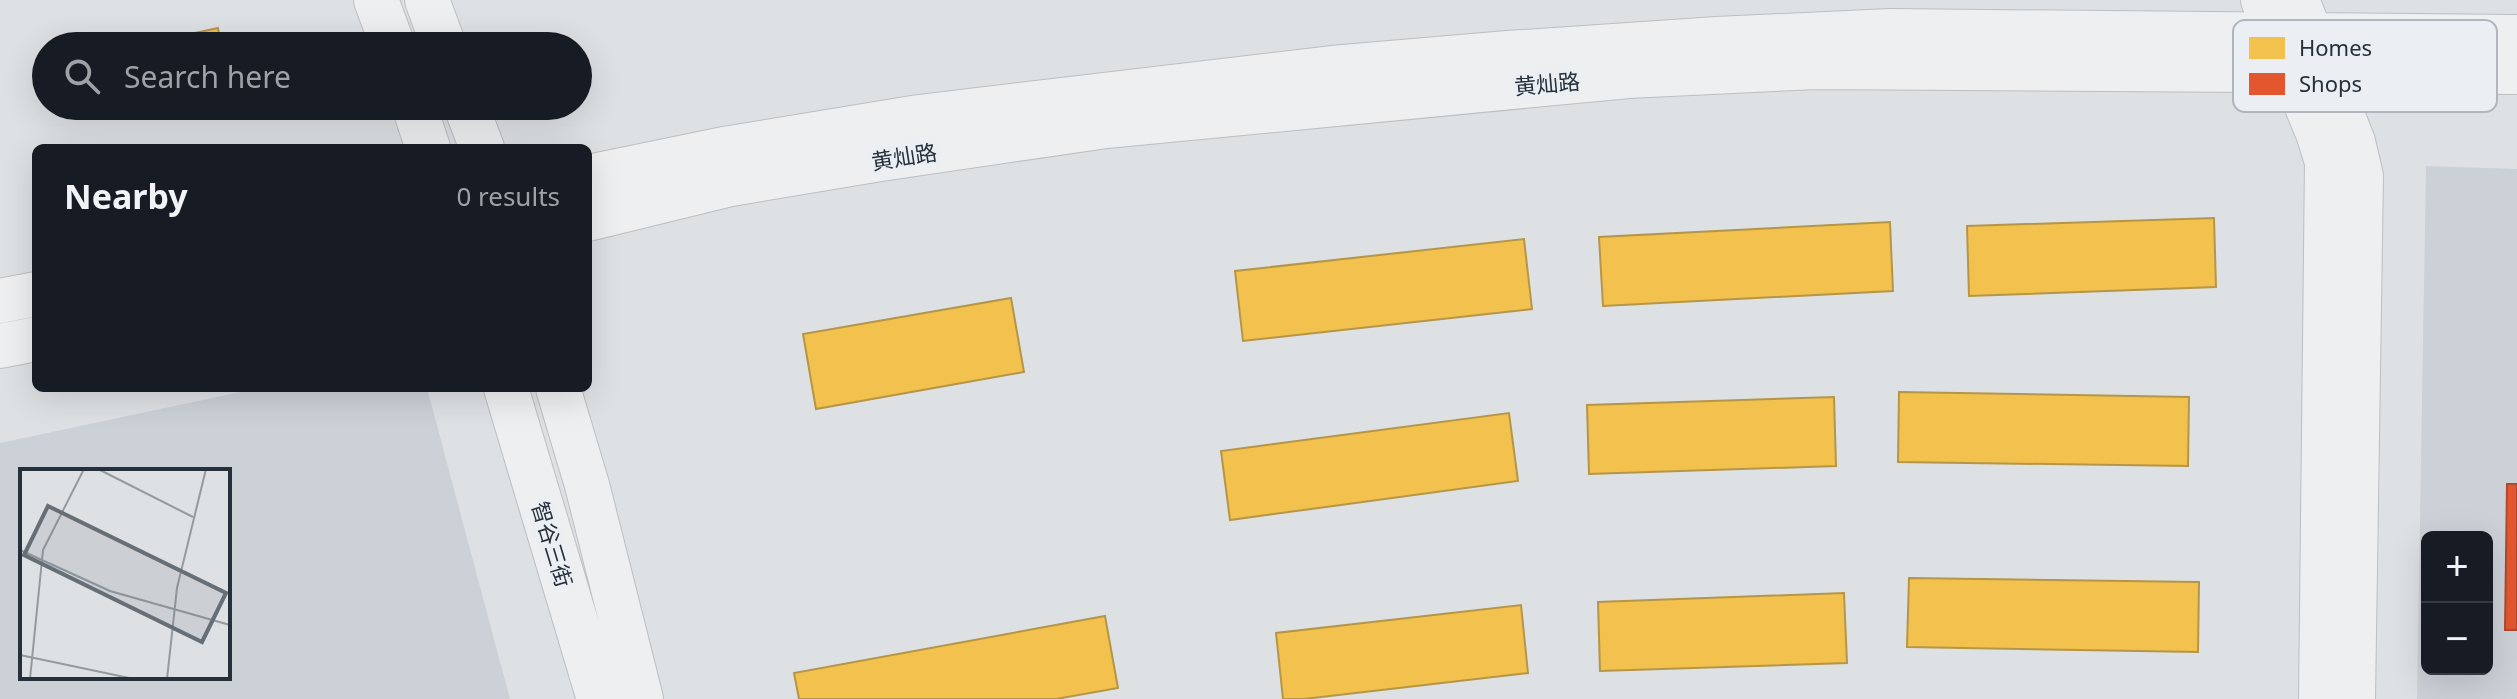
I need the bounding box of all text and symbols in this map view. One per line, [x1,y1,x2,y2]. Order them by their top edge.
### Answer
legend [2233,20,2497,112]
search box [32,32,592,120]
text: Homes [2299,32,2372,62]
icon: search [60,54,104,98]
text: Search here [124,56,291,97]
street label: 黄灿路 [1513,65,1581,101]
text: Shops [2299,68,2362,98]
street label: 黄灿路 [869,136,939,176]
text: Nearby [64,173,188,219]
text: 0 results [456,178,560,214]
inset map [20,469,230,679]
street label: 智谷三街 [526,498,580,590]
map controls [2421,531,2493,675]
button: + [2421,531,2493,603]
button: − [2421,603,2493,675]

